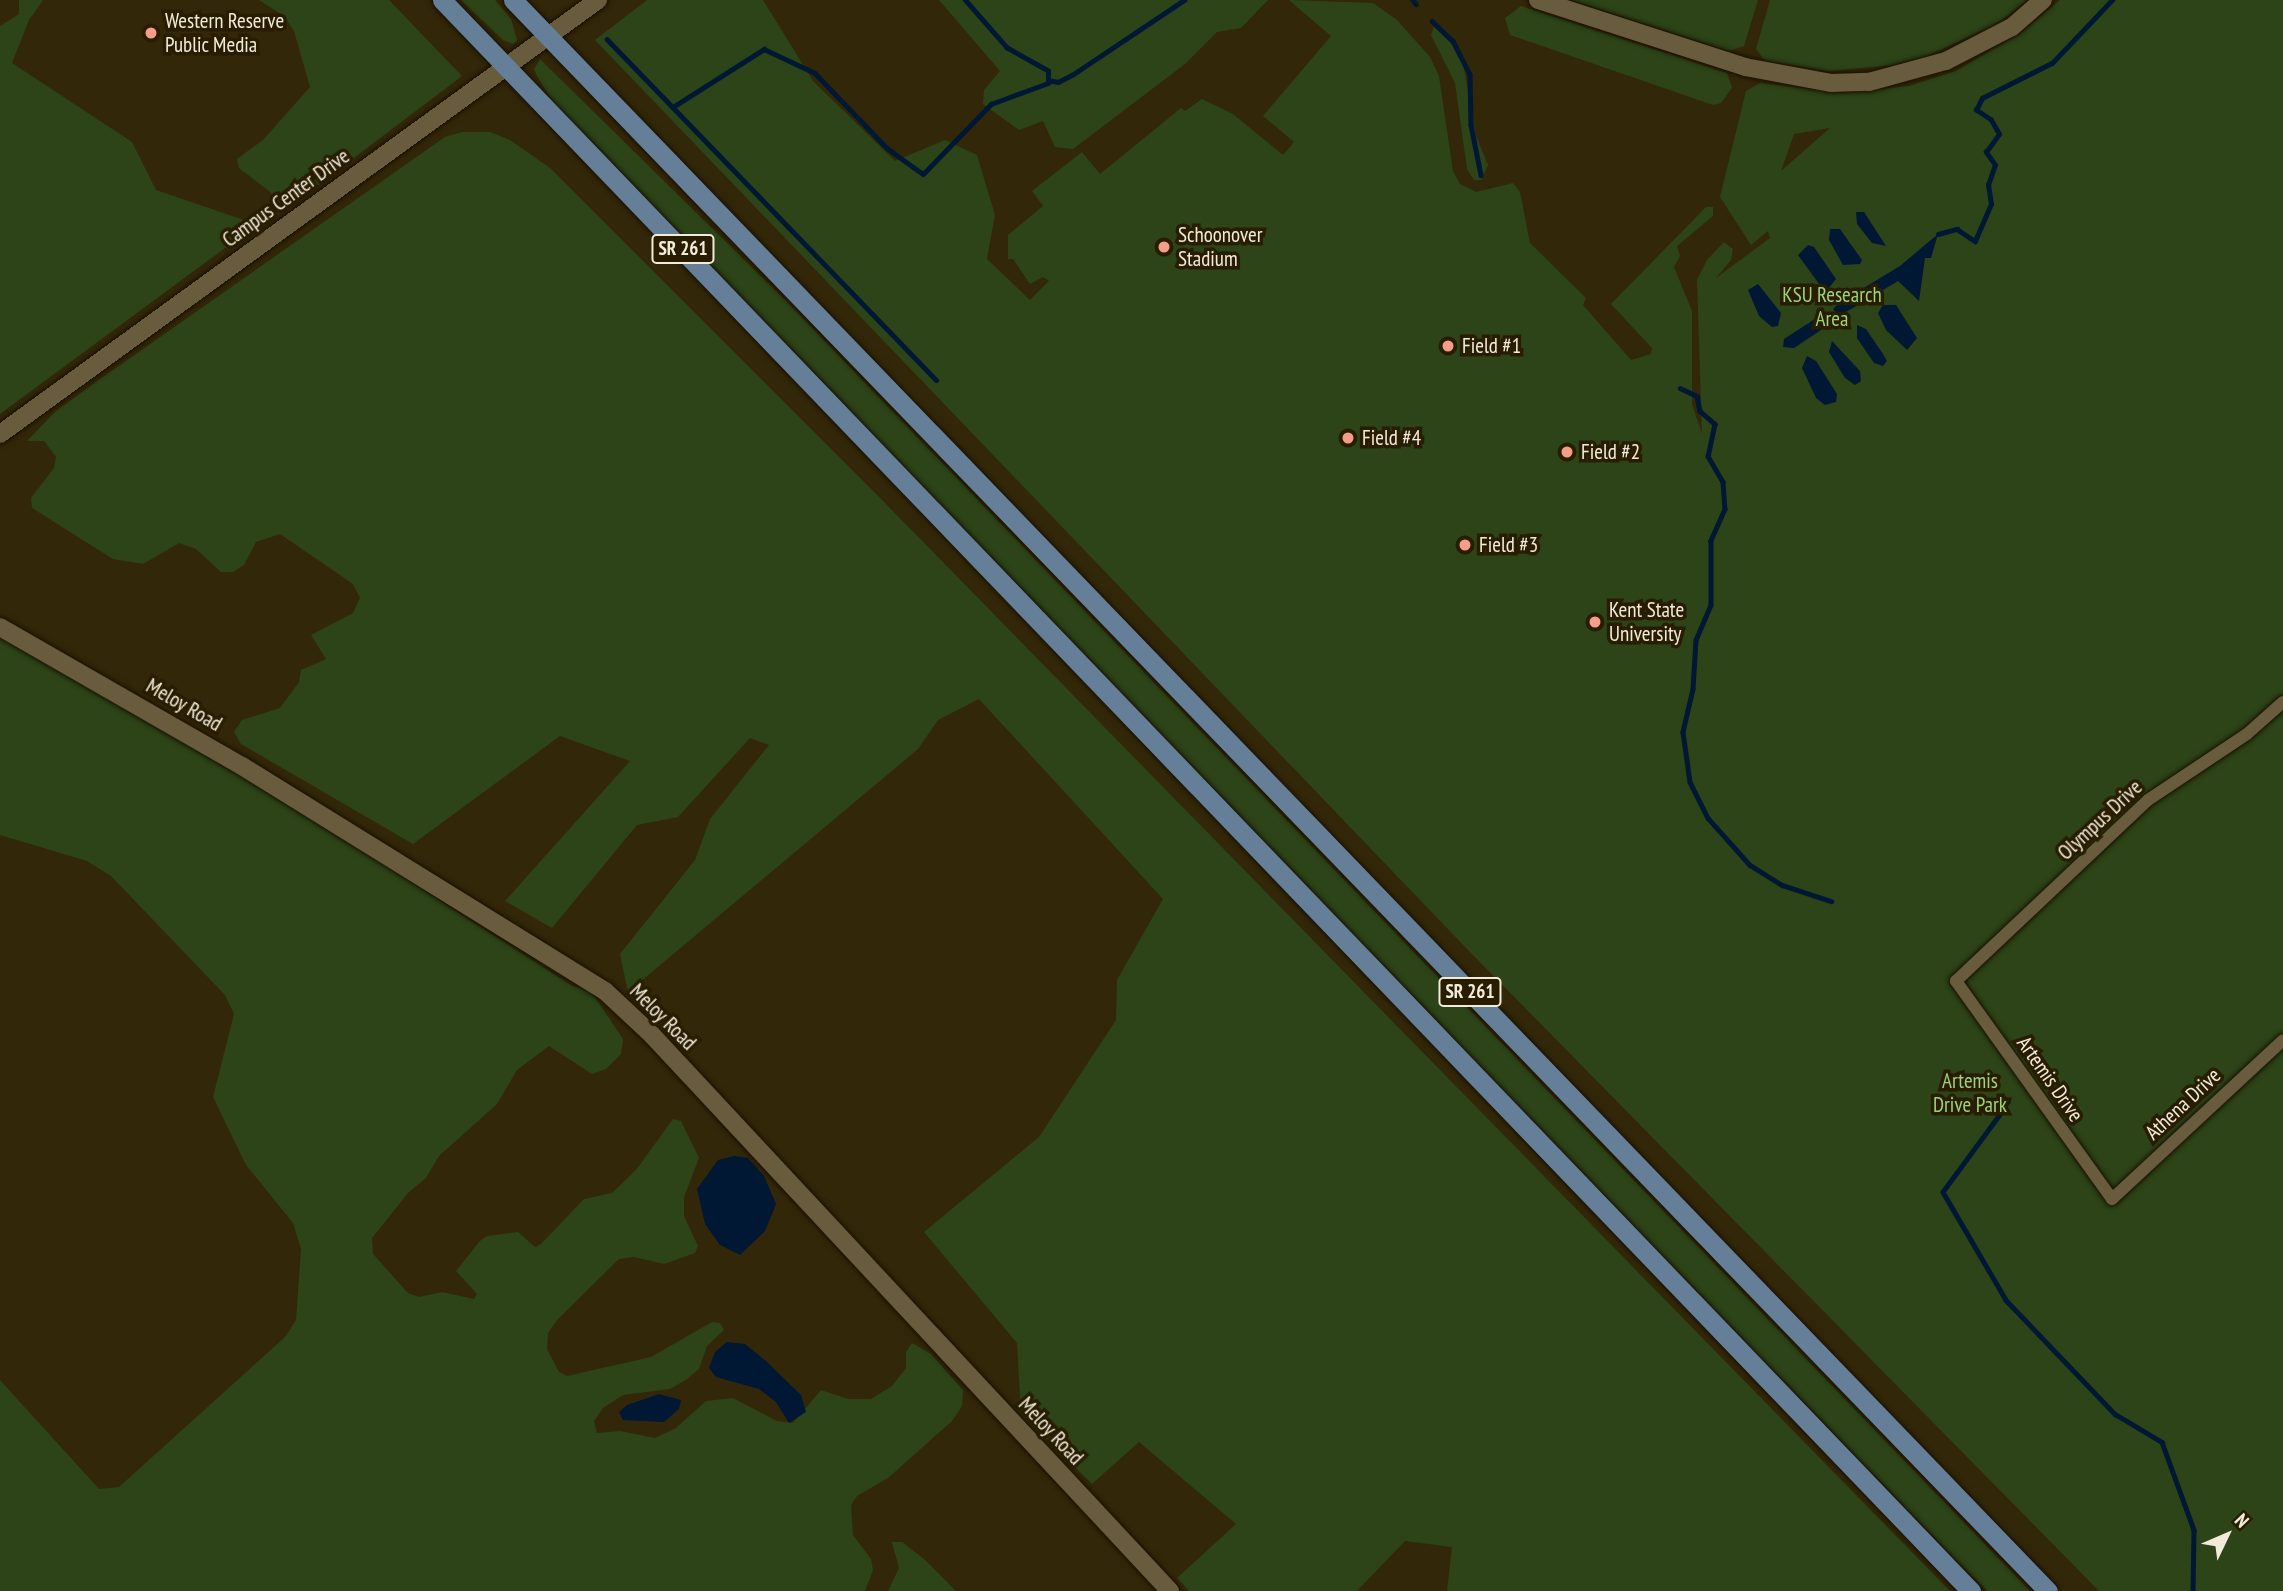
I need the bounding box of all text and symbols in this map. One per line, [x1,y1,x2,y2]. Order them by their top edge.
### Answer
place label: Western Reserve Public Media [165,8,284,58]
marker: Western Reserve Public Media [143,25,159,41]
street label: Campus Center Drive [218,143,354,253]
place label: Schoonover Stadium [1178,222,1263,272]
road number: SR 261 [650,233,716,264]
marker: Schoonover Stadium [1156,239,1172,255]
park label: KSU Research Area [1782,282,1882,332]
place label: Field #1 [1462,333,1521,359]
marker: Field #1 [1440,338,1456,354]
place label: Field #4 [1362,425,1421,451]
marker: Field #4 [1340,430,1356,446]
place label: Field #2 [1581,439,1640,465]
marker: Field #2 [1559,444,1575,460]
place label: Field #3 [1479,532,1538,558]
marker: Field #3 [1457,537,1473,553]
place label: Kent State University [1609,597,1684,647]
marker: Kent State University [1587,614,1603,630]
street label: Meloy Road [141,673,227,737]
street label: Olympus Drive [2053,775,2147,865]
road number: SR 261 [1437,976,1503,1008]
street label: Meloy Road [624,978,702,1056]
street label: Artemis Drive [2011,1031,2089,1127]
street label: Athena Drive [2140,1063,2226,1145]
park label: Artemis Drive Park [1933,1068,2007,1118]
street label: Meloy Road [1013,1392,1089,1470]
north arrow [2192,1500,2262,1570]
text: N [2230,1508,2254,1532]

